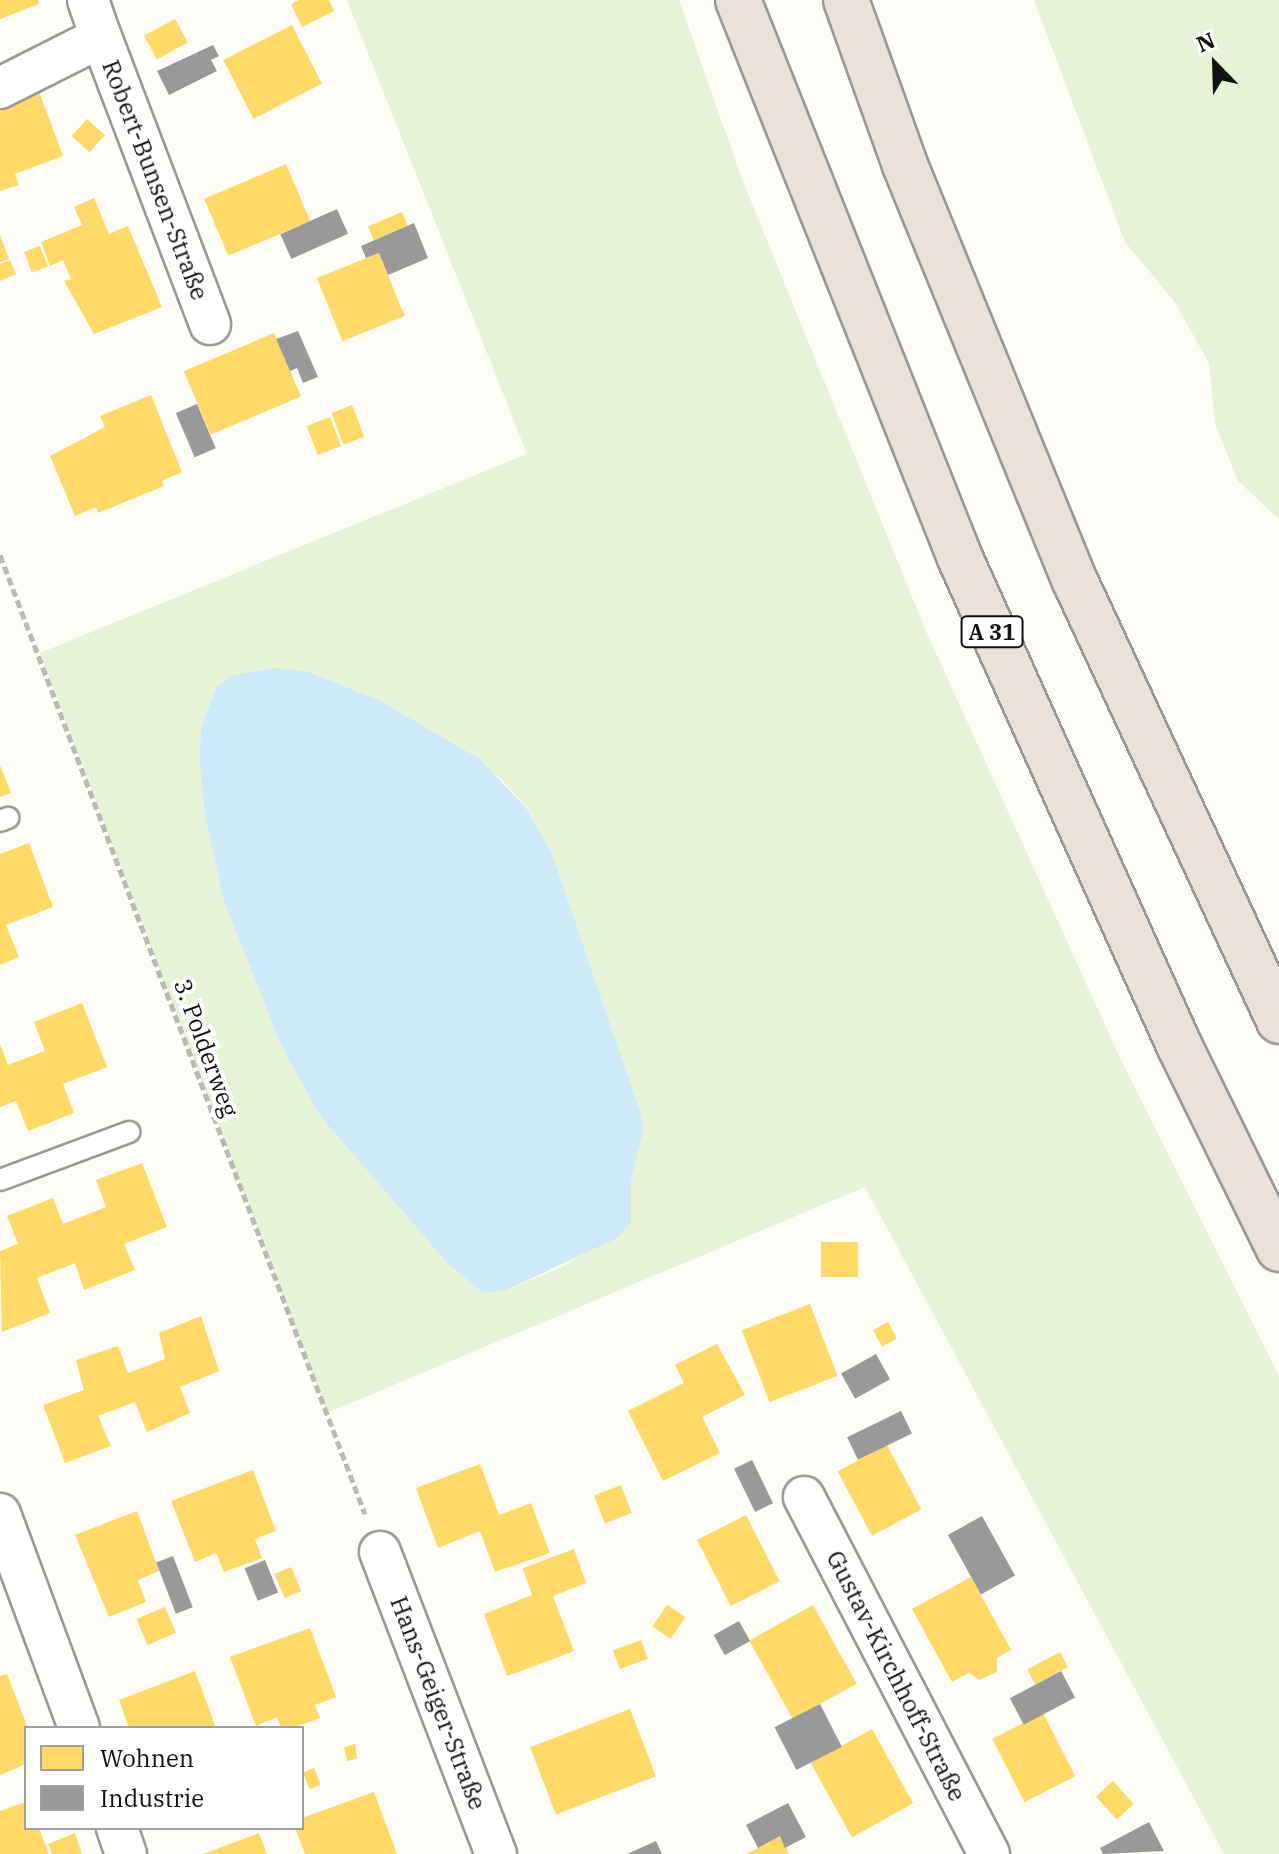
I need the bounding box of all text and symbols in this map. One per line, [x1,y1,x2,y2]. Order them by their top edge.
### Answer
north arrow [1175,24,1255,104]
text: N [1192,25,1219,58]
street label: Robert-Bunsen-Straße [96,56,214,304]
road number: A 31 [960,614,1024,650]
street label: 3. Polderweg [168,975,244,1121]
street label: Gustav-Kirchhoff-Straße [820,1546,972,1806]
street label: Hans-Geiger-Straße [384,1592,492,1814]
legend [24,1726,304,1830]
text: Wohnen [100,1742,194,1774]
text: Industrie [100,1782,204,1814]

